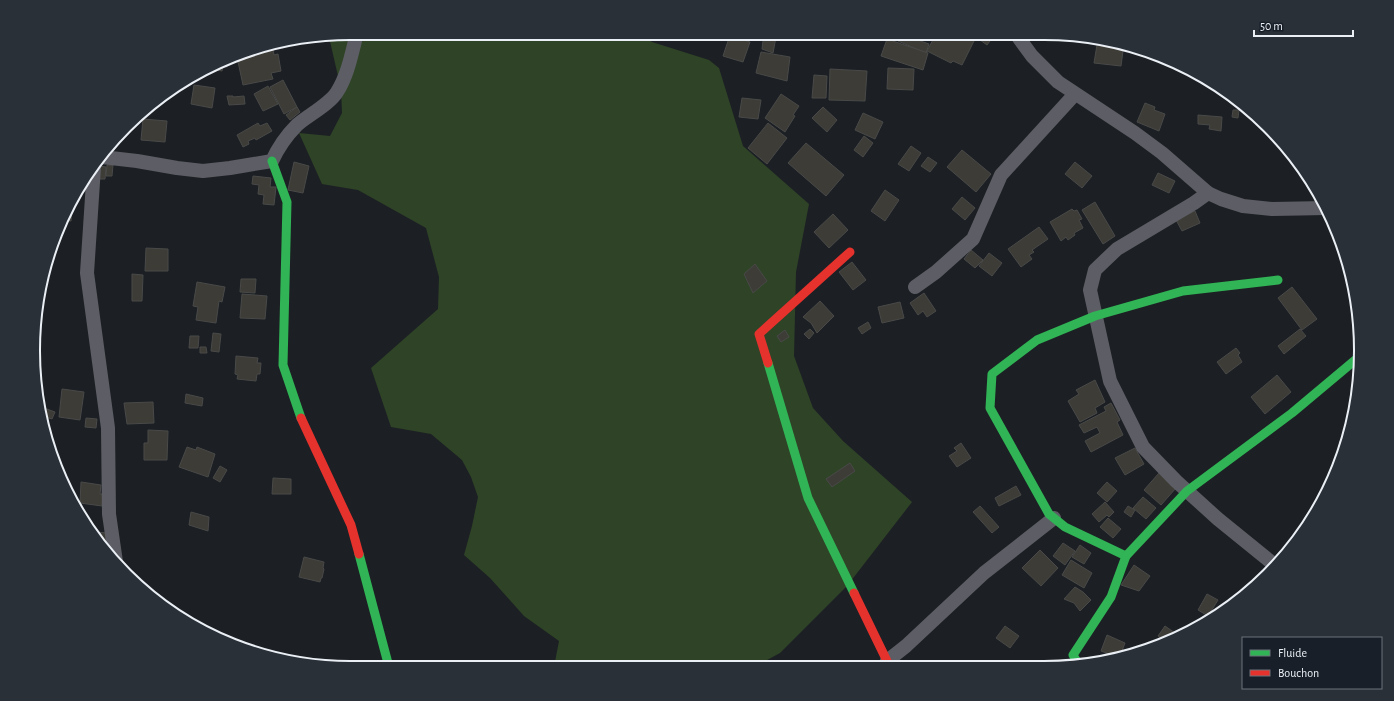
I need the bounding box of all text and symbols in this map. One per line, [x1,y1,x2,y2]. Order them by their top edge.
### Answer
scale bar [1254,12,1353,38]
text: 50 m [1260,20,1283,32]
legend [1242,637,1382,689]
text: Fluide [1278,647,1307,659]
text: Bouchon [1278,667,1319,679]

